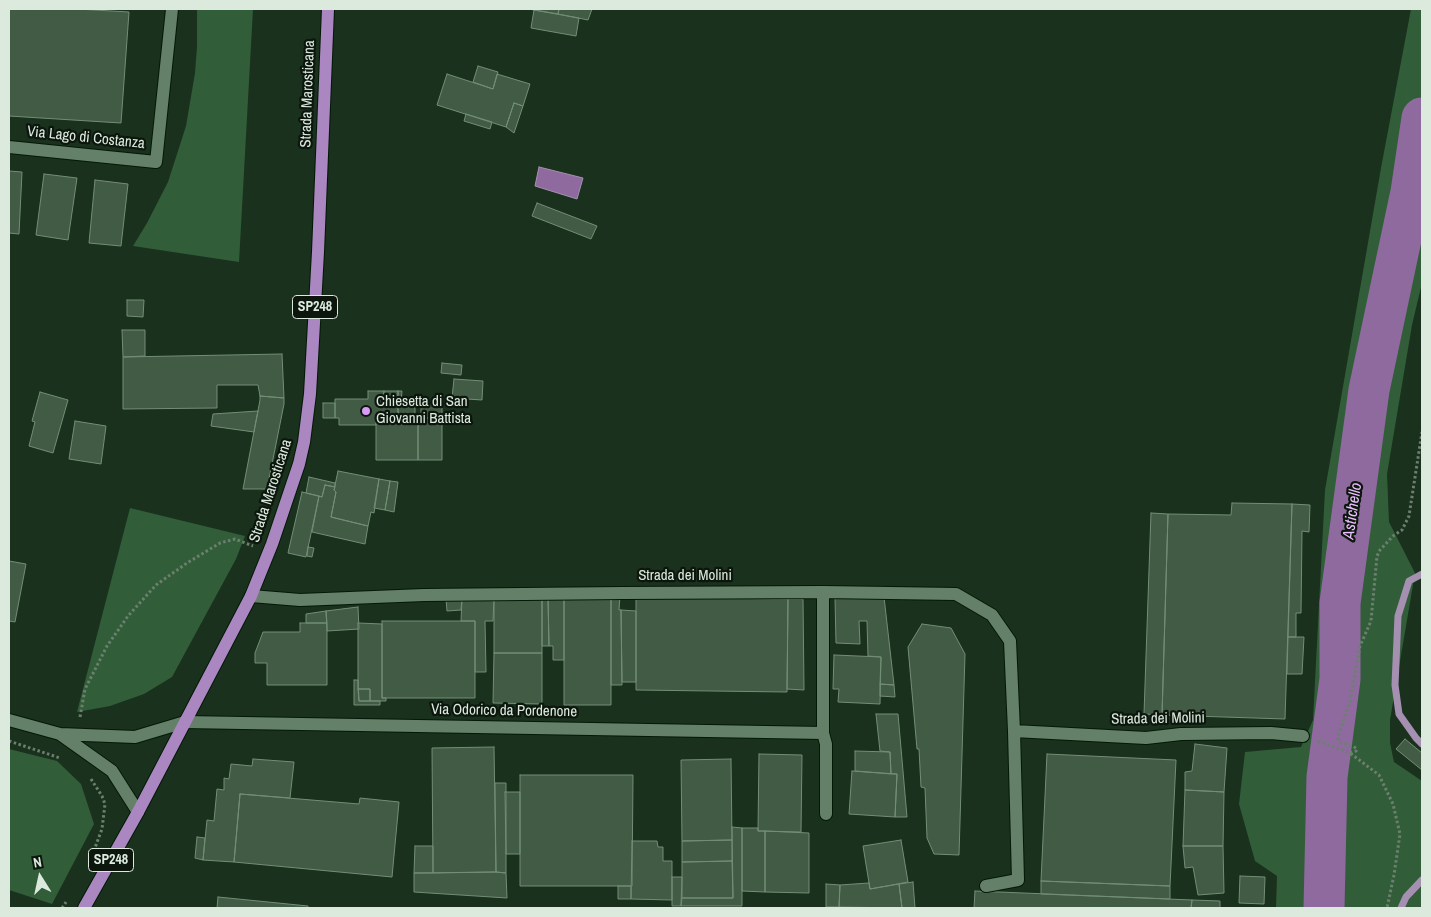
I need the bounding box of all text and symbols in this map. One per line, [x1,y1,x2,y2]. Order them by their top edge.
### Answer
street label: Strada Marosticana [297,40,319,148]
street label: Via Lago di Costanza [26,123,146,153]
road number: SP248 [292,296,338,318]
place label: Chiesetta di San Giovanni Battista [376,393,471,428]
marker: Chiesetta di San Giovanni Battista [360,405,372,417]
street label: Strada Marosticana [246,437,296,545]
water label: Astichello [1340,482,1366,540]
street label: Strada dei Molini [638,567,732,585]
street label: Via Odorico da Pordenone [431,701,577,721]
street label: Strada dei Molini [1111,709,1205,729]
road number: SP248 [88,848,134,872]
north arrow [15,852,65,902]
text: N [32,853,43,872]

